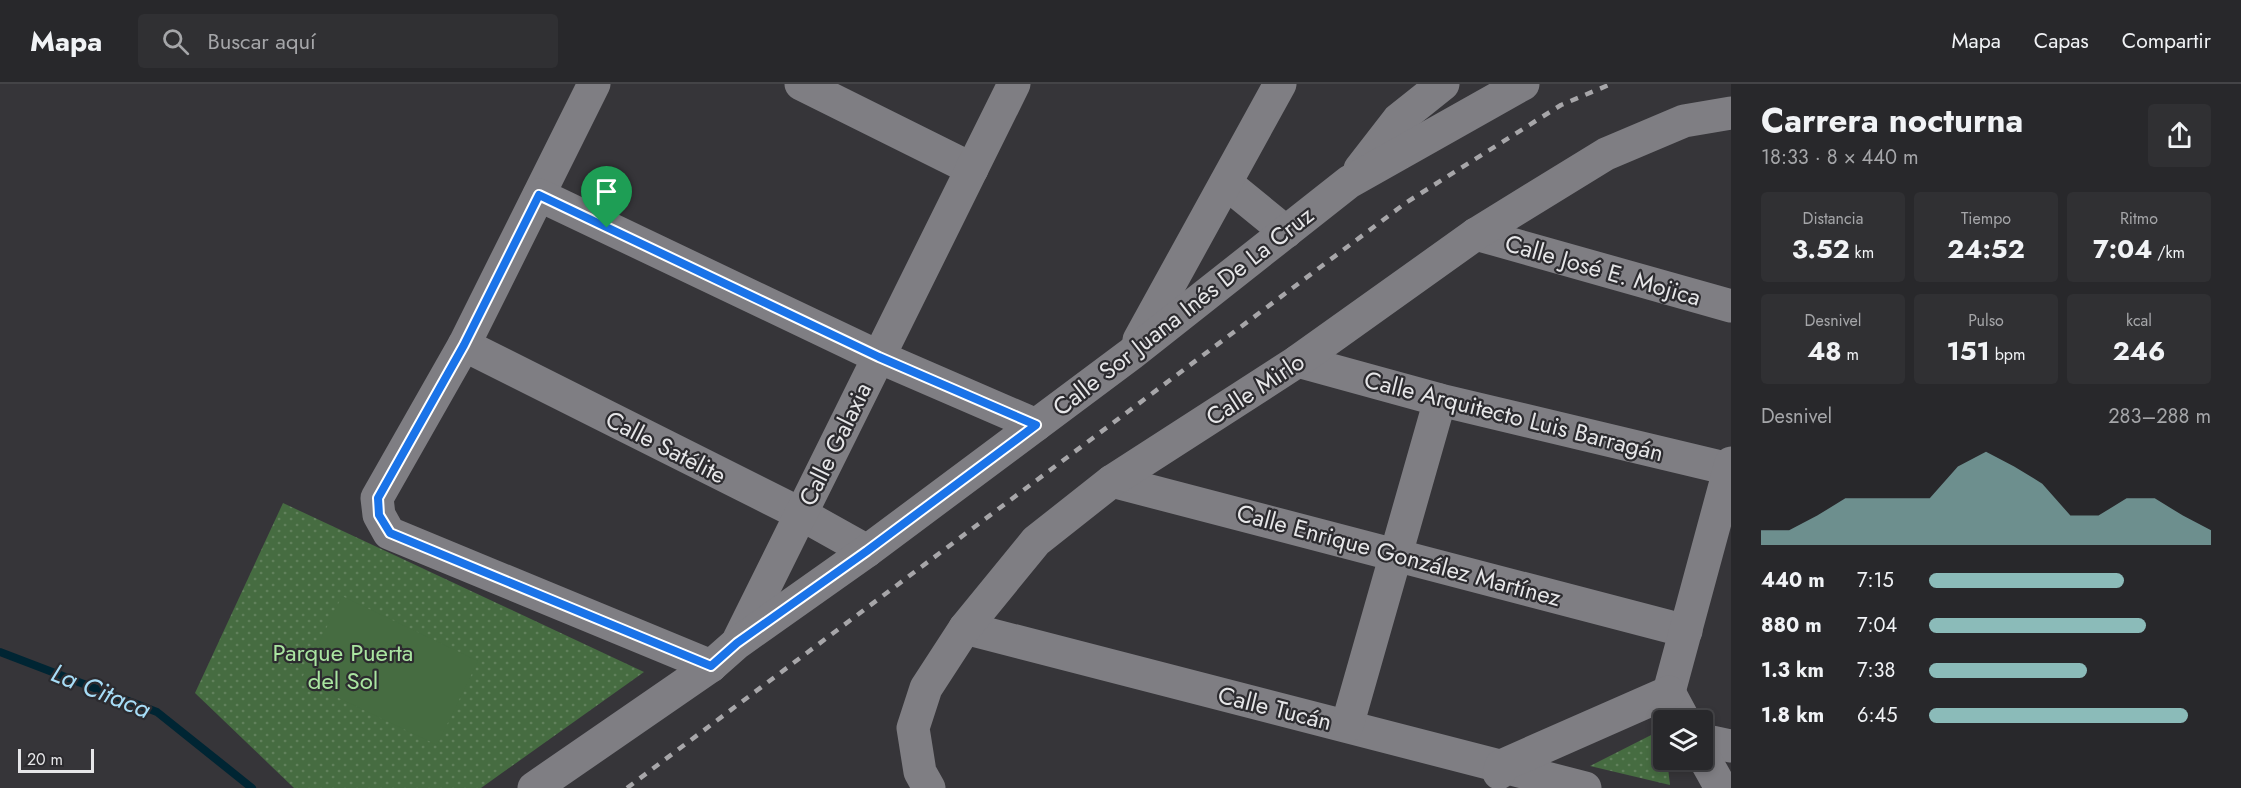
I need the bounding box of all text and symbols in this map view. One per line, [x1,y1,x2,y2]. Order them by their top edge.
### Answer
search box [138,14,558,68]
text: Mapa [30,21,102,62]
icon: search [159,25,192,58]
text: Buscar aquí [207,25,316,57]
text: Mapa [1952,26,2001,56]
text: Capas [2034,26,2089,56]
text: Compartir [2122,26,2211,56]
text: Carrera nocturna [1761,97,2023,144]
button: share [2148,104,2211,167]
text: 18:33 · 8 × 440 m [1761,143,1919,172]
pin [581,166,632,228]
icon: arrive [590,175,623,208]
street label: Calle Sor Juana Inés De La Cruz [1045,198,1321,424]
text: Distancia [1803,207,1863,230]
text: Tiempo [1961,207,2011,230]
text: Ritmo [2120,207,2158,230]
street label: Calle José E. Mojica [1501,225,1705,315]
text: 3.52 [1792,230,1850,268]
text: 24:52 [1947,230,2025,268]
text: 7:04 [2093,230,2152,268]
text: km [1850,241,1874,264]
text: /km [2152,241,2185,264]
text: Desnivel [1805,309,1861,332]
text: Pulso [1968,309,2004,332]
text: kcal [2126,309,2152,332]
text: 48 [1807,332,1842,370]
text: 151 [1947,332,1990,370]
text: 246 [2113,332,2165,370]
text: m [1842,343,1859,366]
text: bpm [1990,343,2025,366]
street label: Calle Mirlo [1199,344,1311,434]
street label: Calle Arquitecto Luis Barragán [1361,362,1667,470]
street label: Calle Galaxia [790,376,880,512]
street label: Calle Satélite [600,402,732,492]
text: Desnivel [1761,402,1832,431]
text: 283–288 m [2108,402,2211,431]
street label: Calle Enrique González Martínez [1233,495,1565,615]
text: 440 m [1761,566,1825,595]
text: 7:15 [1857,566,1894,595]
text: 880 m [1761,611,1822,640]
text: 7:04 [1857,611,1897,640]
park label: Parque Puerta del Sol [273,635,413,698]
water label: La Citaca [46,654,157,728]
text: 1.3 km [1761,656,1824,685]
text: 7:38 [1857,656,1895,685]
street label: Calle Tucán [1214,677,1336,739]
text: 1.8 km [1761,701,1824,730]
text: 6:45 [1857,701,1897,730]
map controls [1653,710,1713,770]
button: layers [1653,710,1713,770]
scale bar [18,746,94,774]
text: 20 m [27,748,63,771]

